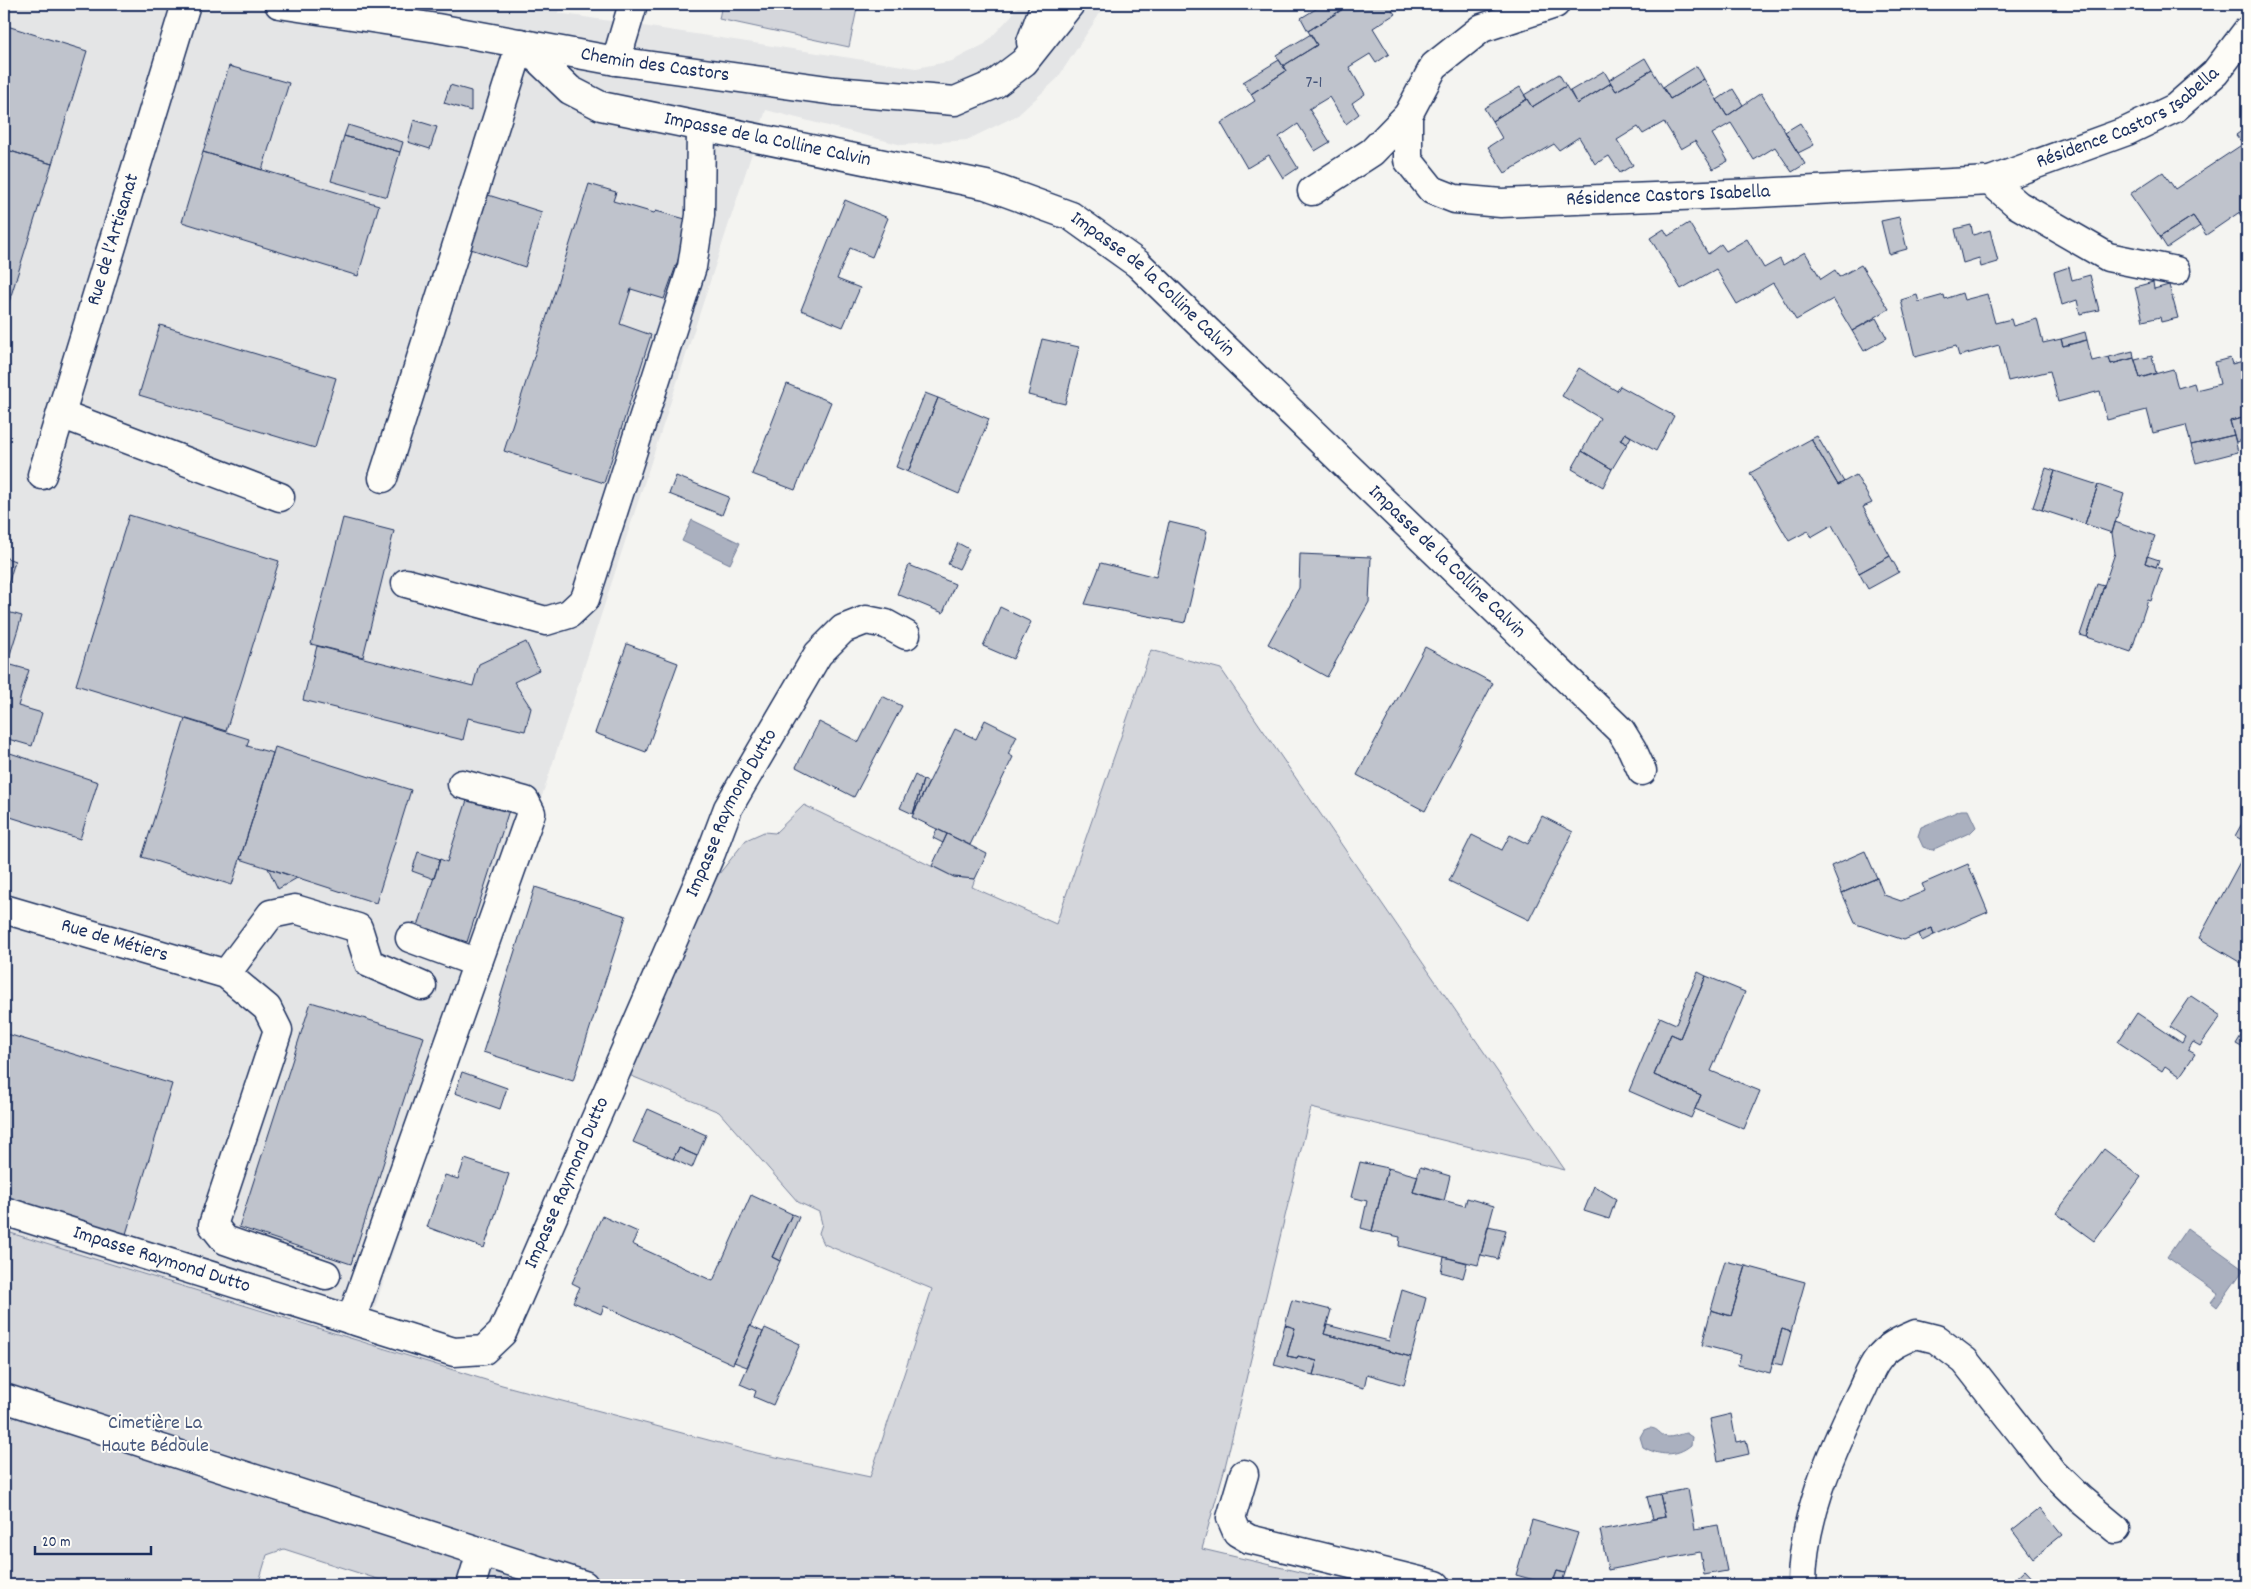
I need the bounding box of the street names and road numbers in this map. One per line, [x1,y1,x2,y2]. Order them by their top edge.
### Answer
street label: Chemin des Castors [578,41,731,90]
street label: Résidence Castors Isabella [2033,60,2227,177]
street label: Impasse de la Colline Calvin [662,105,873,175]
street label: Rue de l’Artisanat [81,170,147,309]
street label: Résidence Castors Isabella [1565,178,1771,214]
street label: Impasse de la Colline Calvin [1064,205,1241,364]
street label: Impasse de la Colline Calvin [1361,479,1532,645]
street label: Impasse Raymond Dutto [679,724,785,902]
street label: Rue de Métiers [57,912,171,970]
street label: Impasse Raymond Dutto [518,1093,617,1273]
street label: Impasse Raymond Dutto [69,1219,254,1301]

